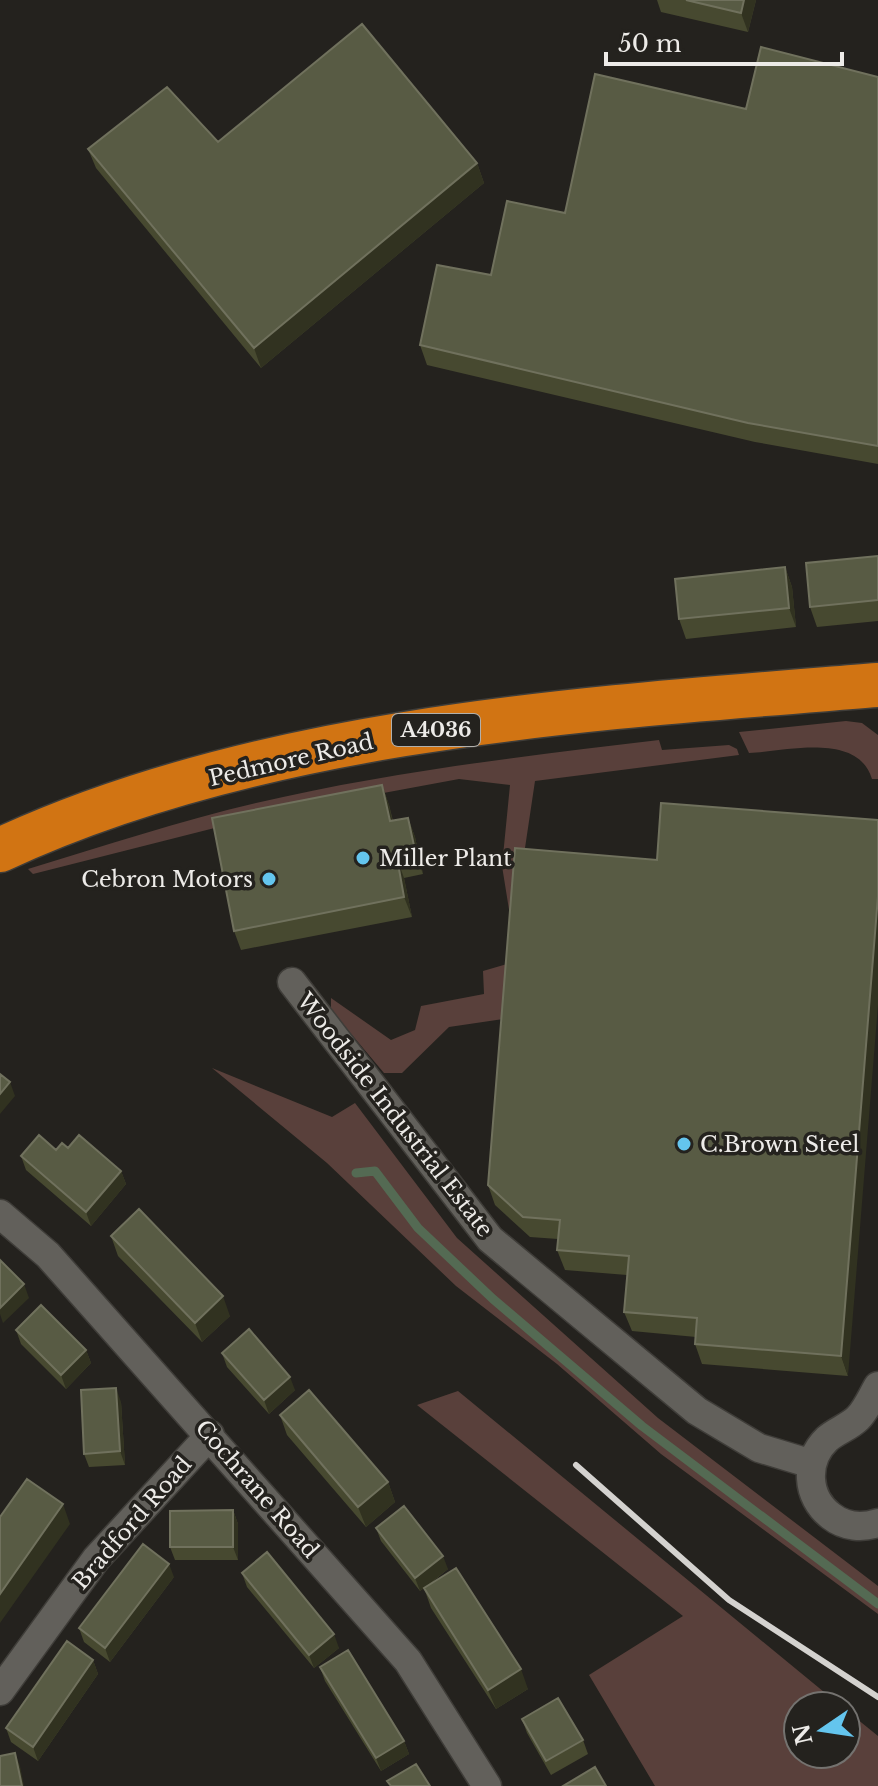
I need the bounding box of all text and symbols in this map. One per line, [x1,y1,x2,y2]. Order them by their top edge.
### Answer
scale bar [606,16,842,66]
text: 50 m [618,29,682,58]
road number: A4036 [392,714,480,746]
street label: Pedmore Road [206,728,376,792]
place label: Miller Plant [379,845,512,872]
marker: Miller Plant [354,849,372,867]
place label: Cebron Motors [81,866,253,893]
marker: Cebron Motors [260,870,278,888]
street label: Woodside Industrial Estate [291,987,499,1242]
place label: C.Brown Steel [700,1131,860,1158]
marker: C.Brown Steel [675,1135,693,1153]
street label: Cochrane Road [190,1414,324,1564]
street label: Bradford Road [67,1451,197,1595]
north arrow [782,1690,862,1770]
text: N [787,1721,818,1748]

